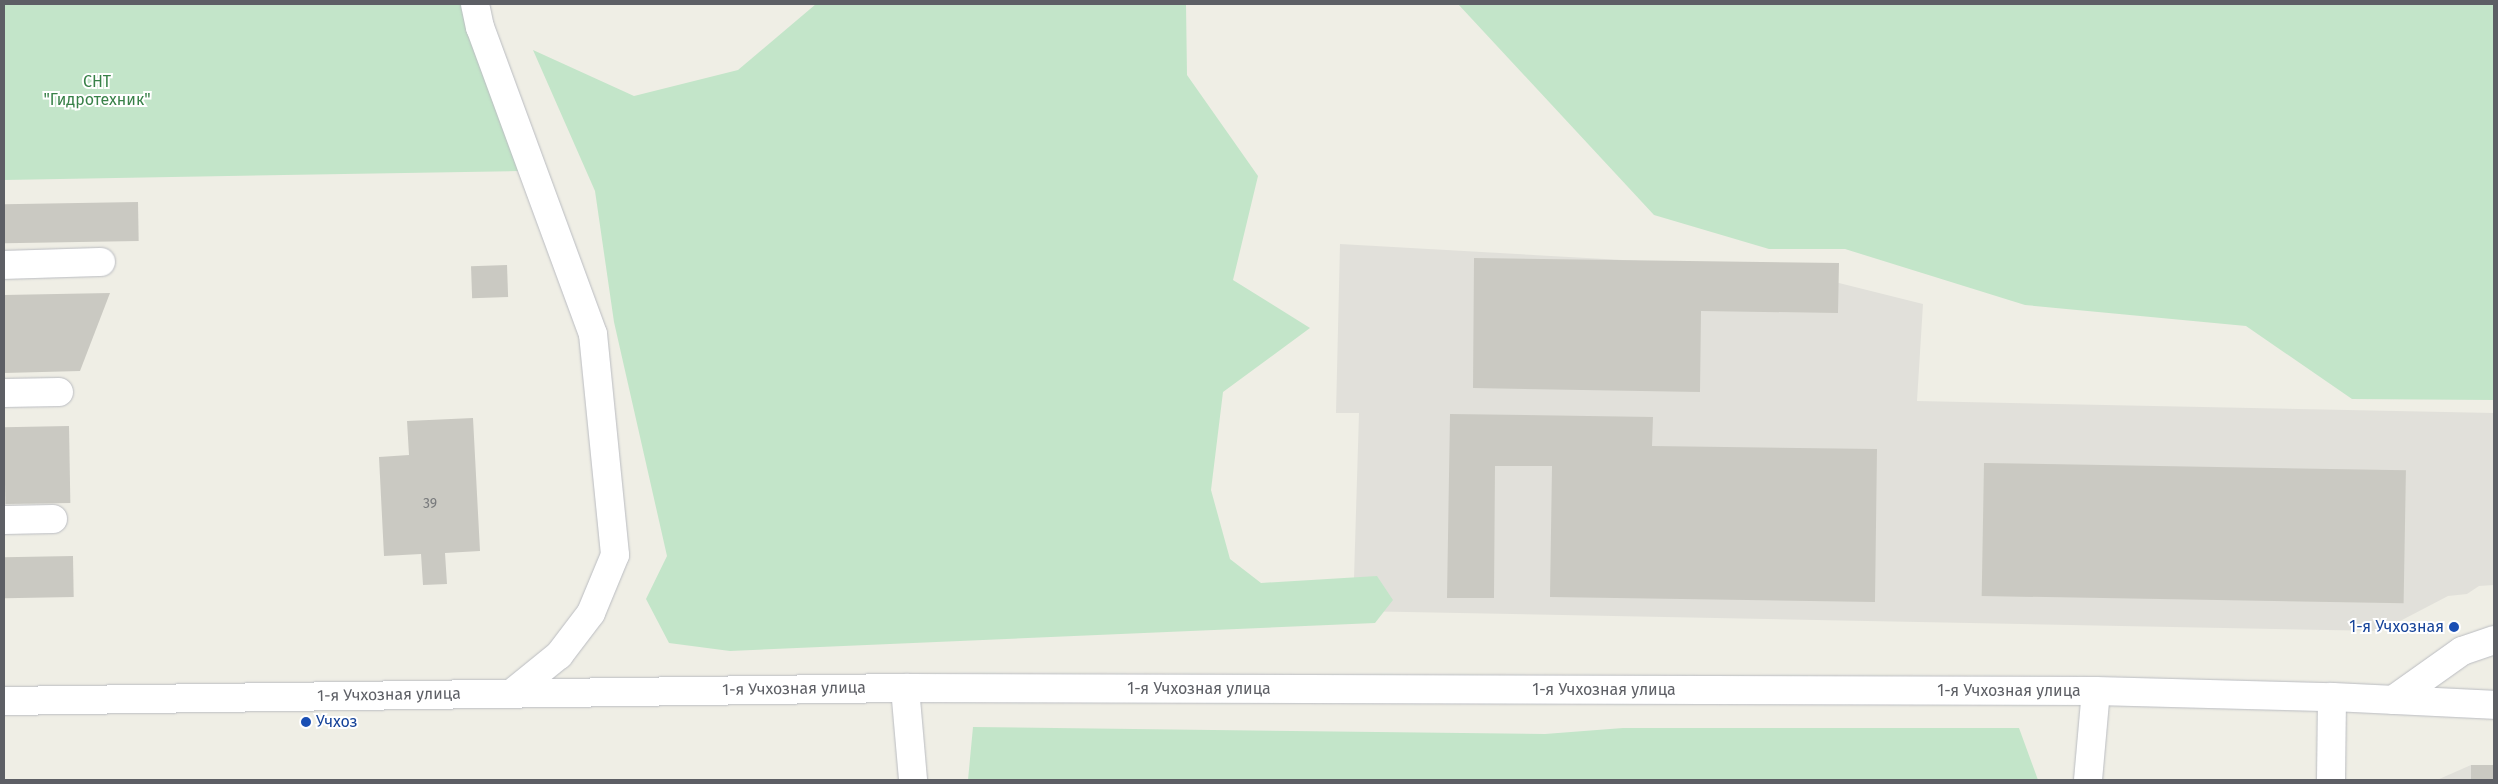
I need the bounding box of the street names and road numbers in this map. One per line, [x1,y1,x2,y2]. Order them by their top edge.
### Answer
street label: 1-я Учхозная улица [722,678,866,700]
street label: 1-я Учхозная улица [1127,679,1271,699]
street label: 1-я Учхозная улица [1532,680,1676,700]
street label: 1-я Учхозная улица [1937,681,2081,701]
street label: 1-я Учхозная улица [317,684,461,706]

